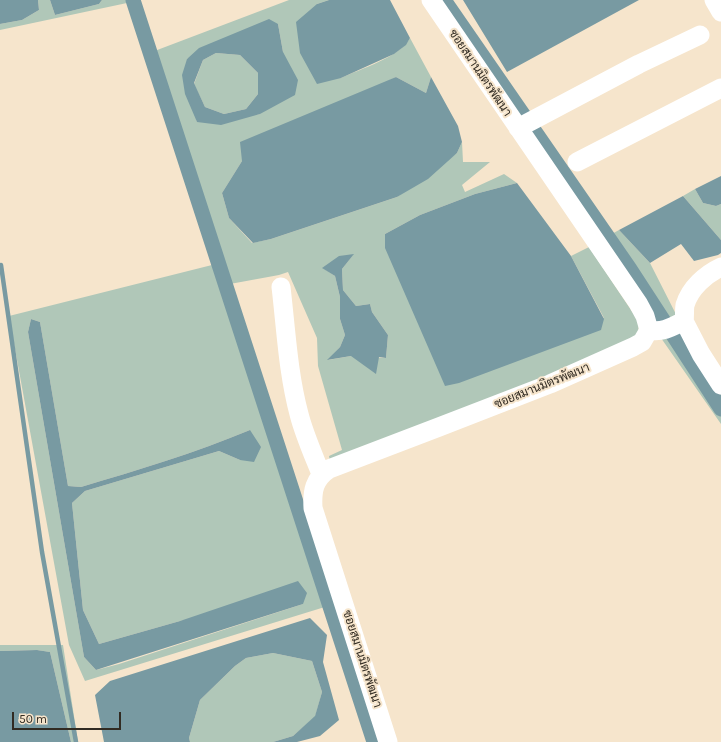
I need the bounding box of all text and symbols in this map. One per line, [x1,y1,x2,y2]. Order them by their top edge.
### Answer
street label: ซอยสมานมิตรพัฒนา [446,27,514,119]
street label: ซอยสมานมิตรพัฒนา [492,360,592,412]
street label: ซอยสมานมิตรพัฒนา [339,608,385,710]
scale bar [14,704,123,730]
text: 50 m [19,712,47,726]

